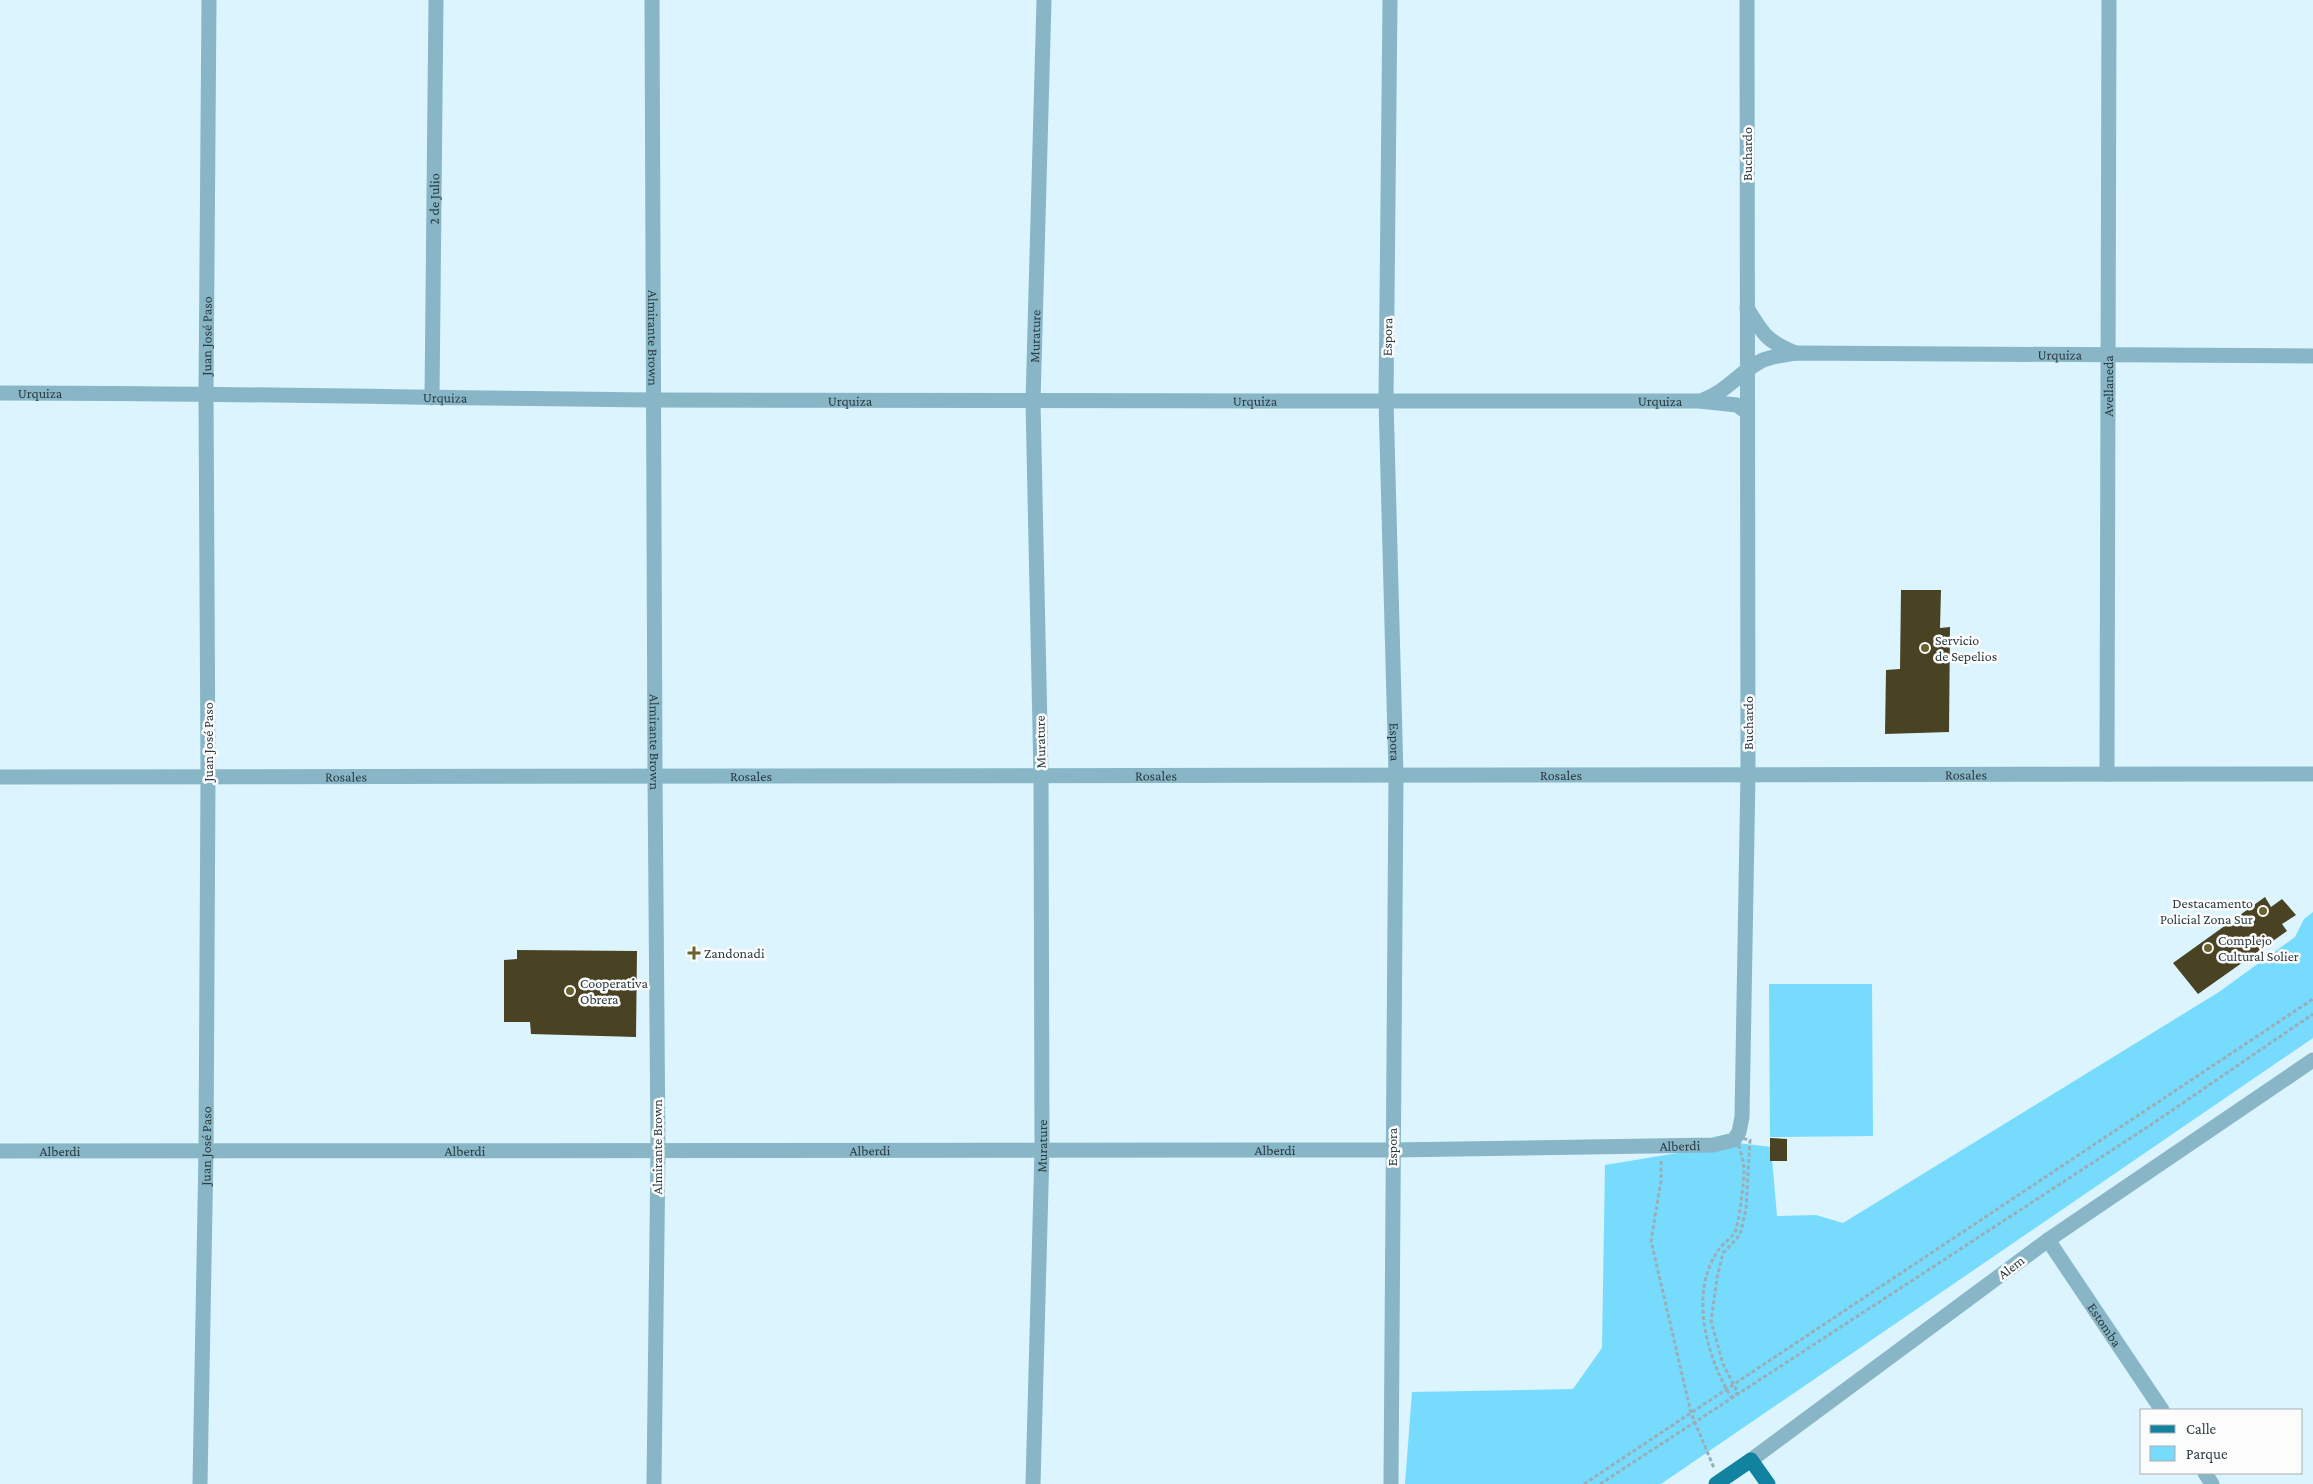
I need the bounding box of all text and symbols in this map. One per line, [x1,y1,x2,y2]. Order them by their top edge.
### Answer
street label: Buchardo [1739,127,1755,181]
street label: 2 de Julio [426,173,442,225]
street label: Almirante Brown [645,290,661,386]
street label: Juan José Paso [198,296,215,378]
street label: Murature [1026,309,1044,363]
street label: Espora [1379,317,1395,356]
street label: Urquiza [2038,346,2083,363]
street label: Avellaneda [2100,355,2116,417]
street label: Urquiza [18,385,63,401]
street label: Urquiza [423,389,468,406]
street label: Urquiza [828,393,873,409]
street label: Urquiza [1233,393,1278,409]
street label: Urquiza [1638,393,1683,409]
place label: Servicio de Sepelios [1935,632,1997,664]
marker: Servicio de Sepelios [1919,642,1931,654]
street label: Almirante Brown [647,694,663,790]
street label: Buchardo [1740,696,1756,750]
street label: Juan José Paso [200,702,216,784]
street label: Murature [1032,715,1048,769]
street label: Espora [1387,722,1404,762]
street label: Rosales [1945,766,1987,782]
street label: Rosales [1135,767,1177,784]
street label: Rosales [1540,767,1582,783]
street label: Rosales [730,768,772,784]
street label: Rosales [325,769,367,785]
place label: Destacamento Policial Zona Sur [2160,895,2253,927]
marker: Destacamento Policial Zona Sur [2257,905,2269,917]
place label: Complejo Cultural Solier [2218,932,2299,964]
marker: Complejo Cultural Solier [2202,942,2214,954]
place label: Zandonadi [704,945,765,961]
marker: Zandonadi [688,947,700,959]
place label: Cooperativa Obrera [580,975,648,1007]
marker: Cooperativa Obrera [564,985,576,997]
street label: Almirante Brown [649,1099,665,1195]
street label: Juan José Paso [197,1106,214,1188]
street label: Murature [1033,1120,1050,1173]
street label: Espora [1384,1127,1400,1166]
street label: Alberdi [1659,1137,1701,1154]
street label: Alberdi [850,1142,891,1158]
street label: Alberdi [1255,1142,1296,1158]
street label: Alberdi [40,1143,81,1159]
street label: Alberdi [445,1143,486,1159]
street label: Alem [1995,1252,2027,1282]
street label: Estomba [2084,1300,2126,1350]
legend [2140,1409,2303,1474]
text: Calle [2186,1421,2217,1437]
text: Parque [2186,1446,2228,1463]

